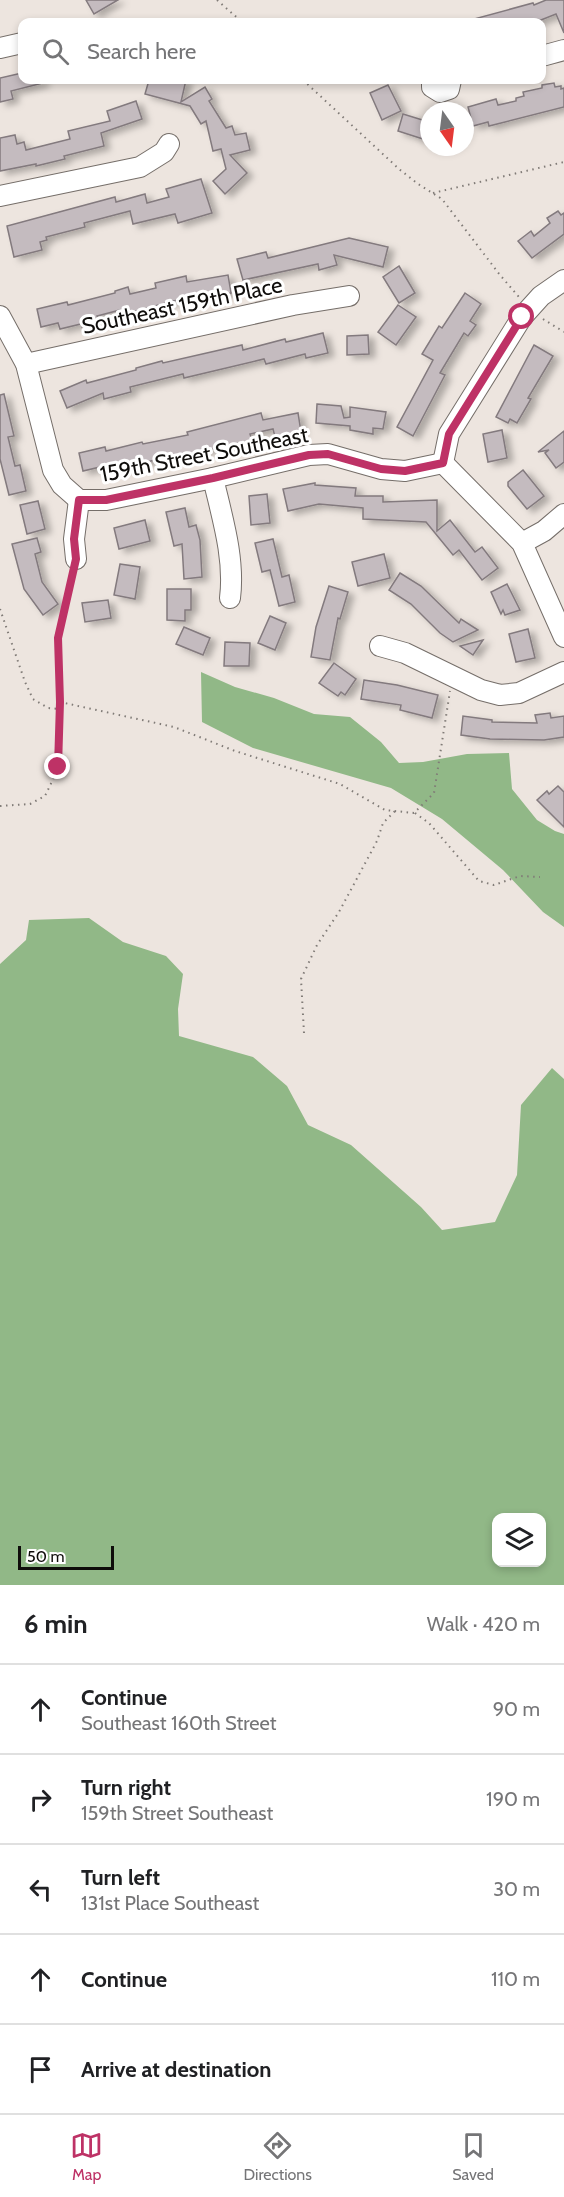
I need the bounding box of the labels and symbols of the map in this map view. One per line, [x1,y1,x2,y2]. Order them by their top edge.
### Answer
north arrow [420,102,474,156]
street label: Southeast 159th Place [79,271,285,340]
route start [508,303,534,329]
street label: 159th Street Southeast [98,421,311,488]
route end [44,753,70,779]
scale bar [18,1543,114,1570]

